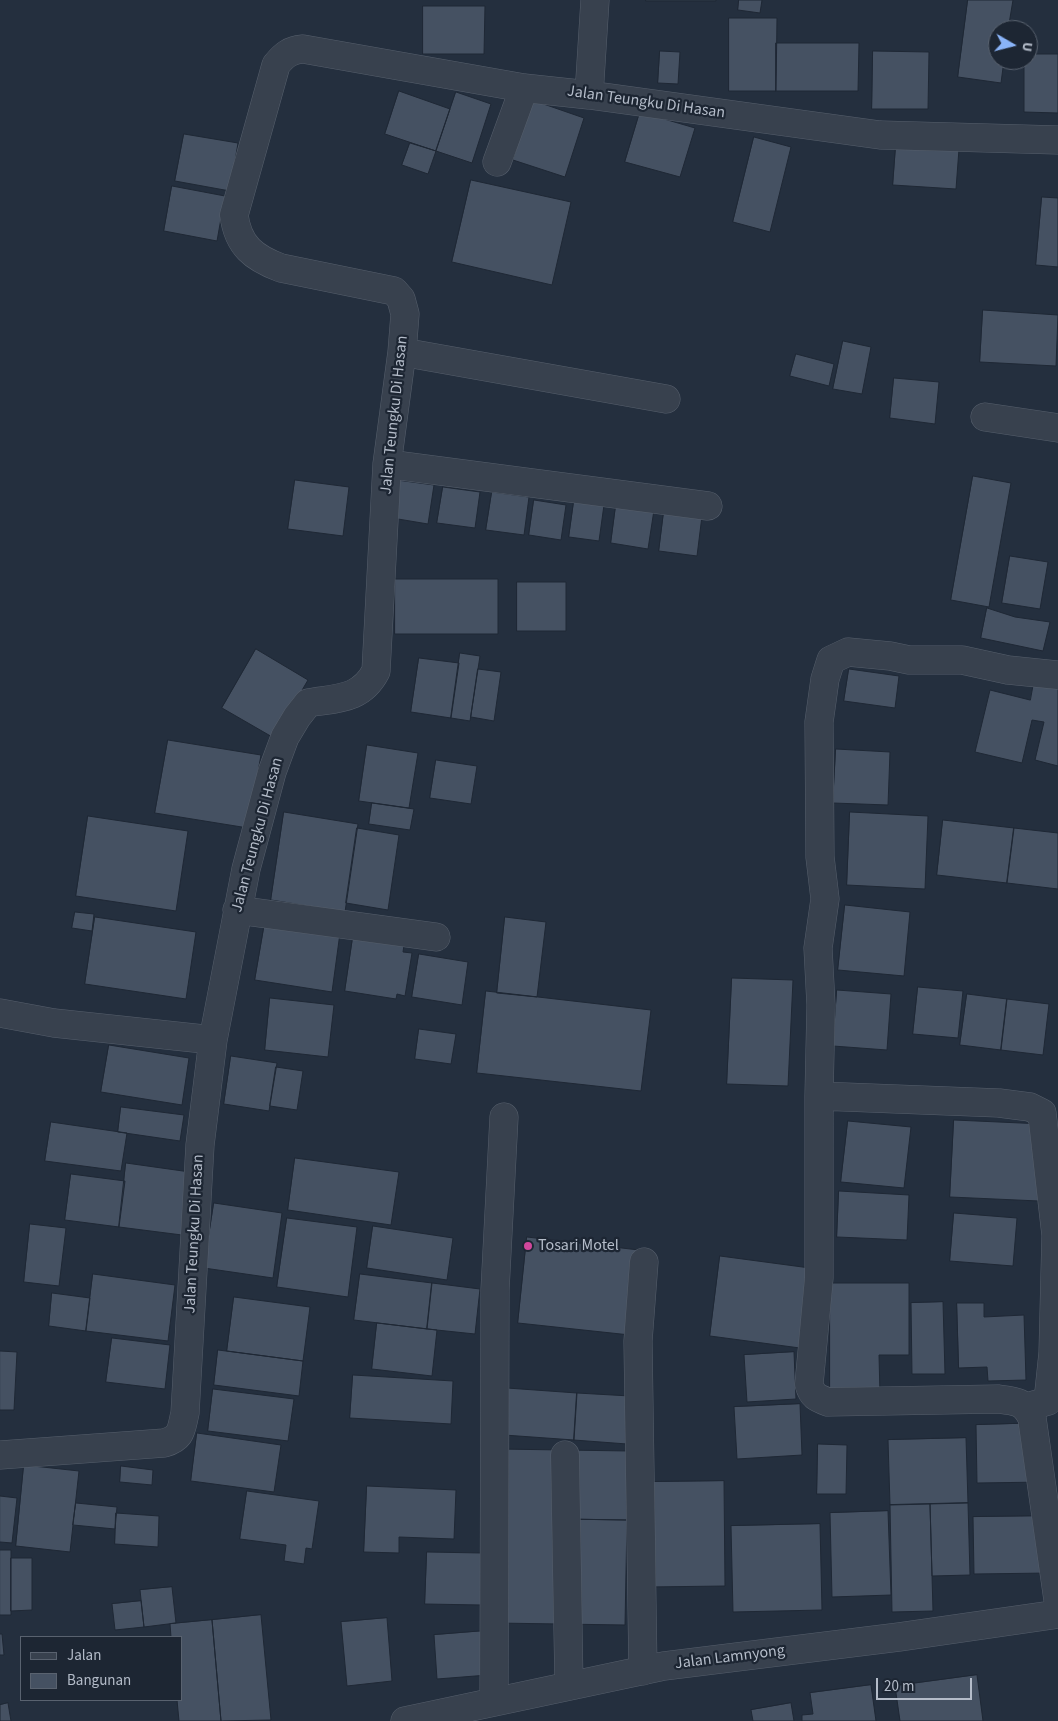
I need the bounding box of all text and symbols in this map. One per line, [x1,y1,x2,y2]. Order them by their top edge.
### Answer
north arrow [988,20,1038,70]
text: U [1016,41,1037,53]
street label: Jalan Teungku Di Hasan [566,82,726,124]
street label: Jalan Teungku Di Hasan [377,335,413,495]
street label: Jalan Teungku Di Hasan [228,756,288,914]
street label: Jalan Teungku Di Hasan [181,1154,209,1314]
place label: Tosari Motel [538,1236,619,1256]
marker: Tosari Motel [522,1240,534,1252]
legend [20,1636,182,1701]
street label: Jalan Lamnyong [674,1642,786,1674]
text: Jalan [67,1645,101,1666]
scale bar [878,1668,974,1700]
text: Bangunan [67,1670,131,1691]
text: 20 m [884,1676,914,1697]

